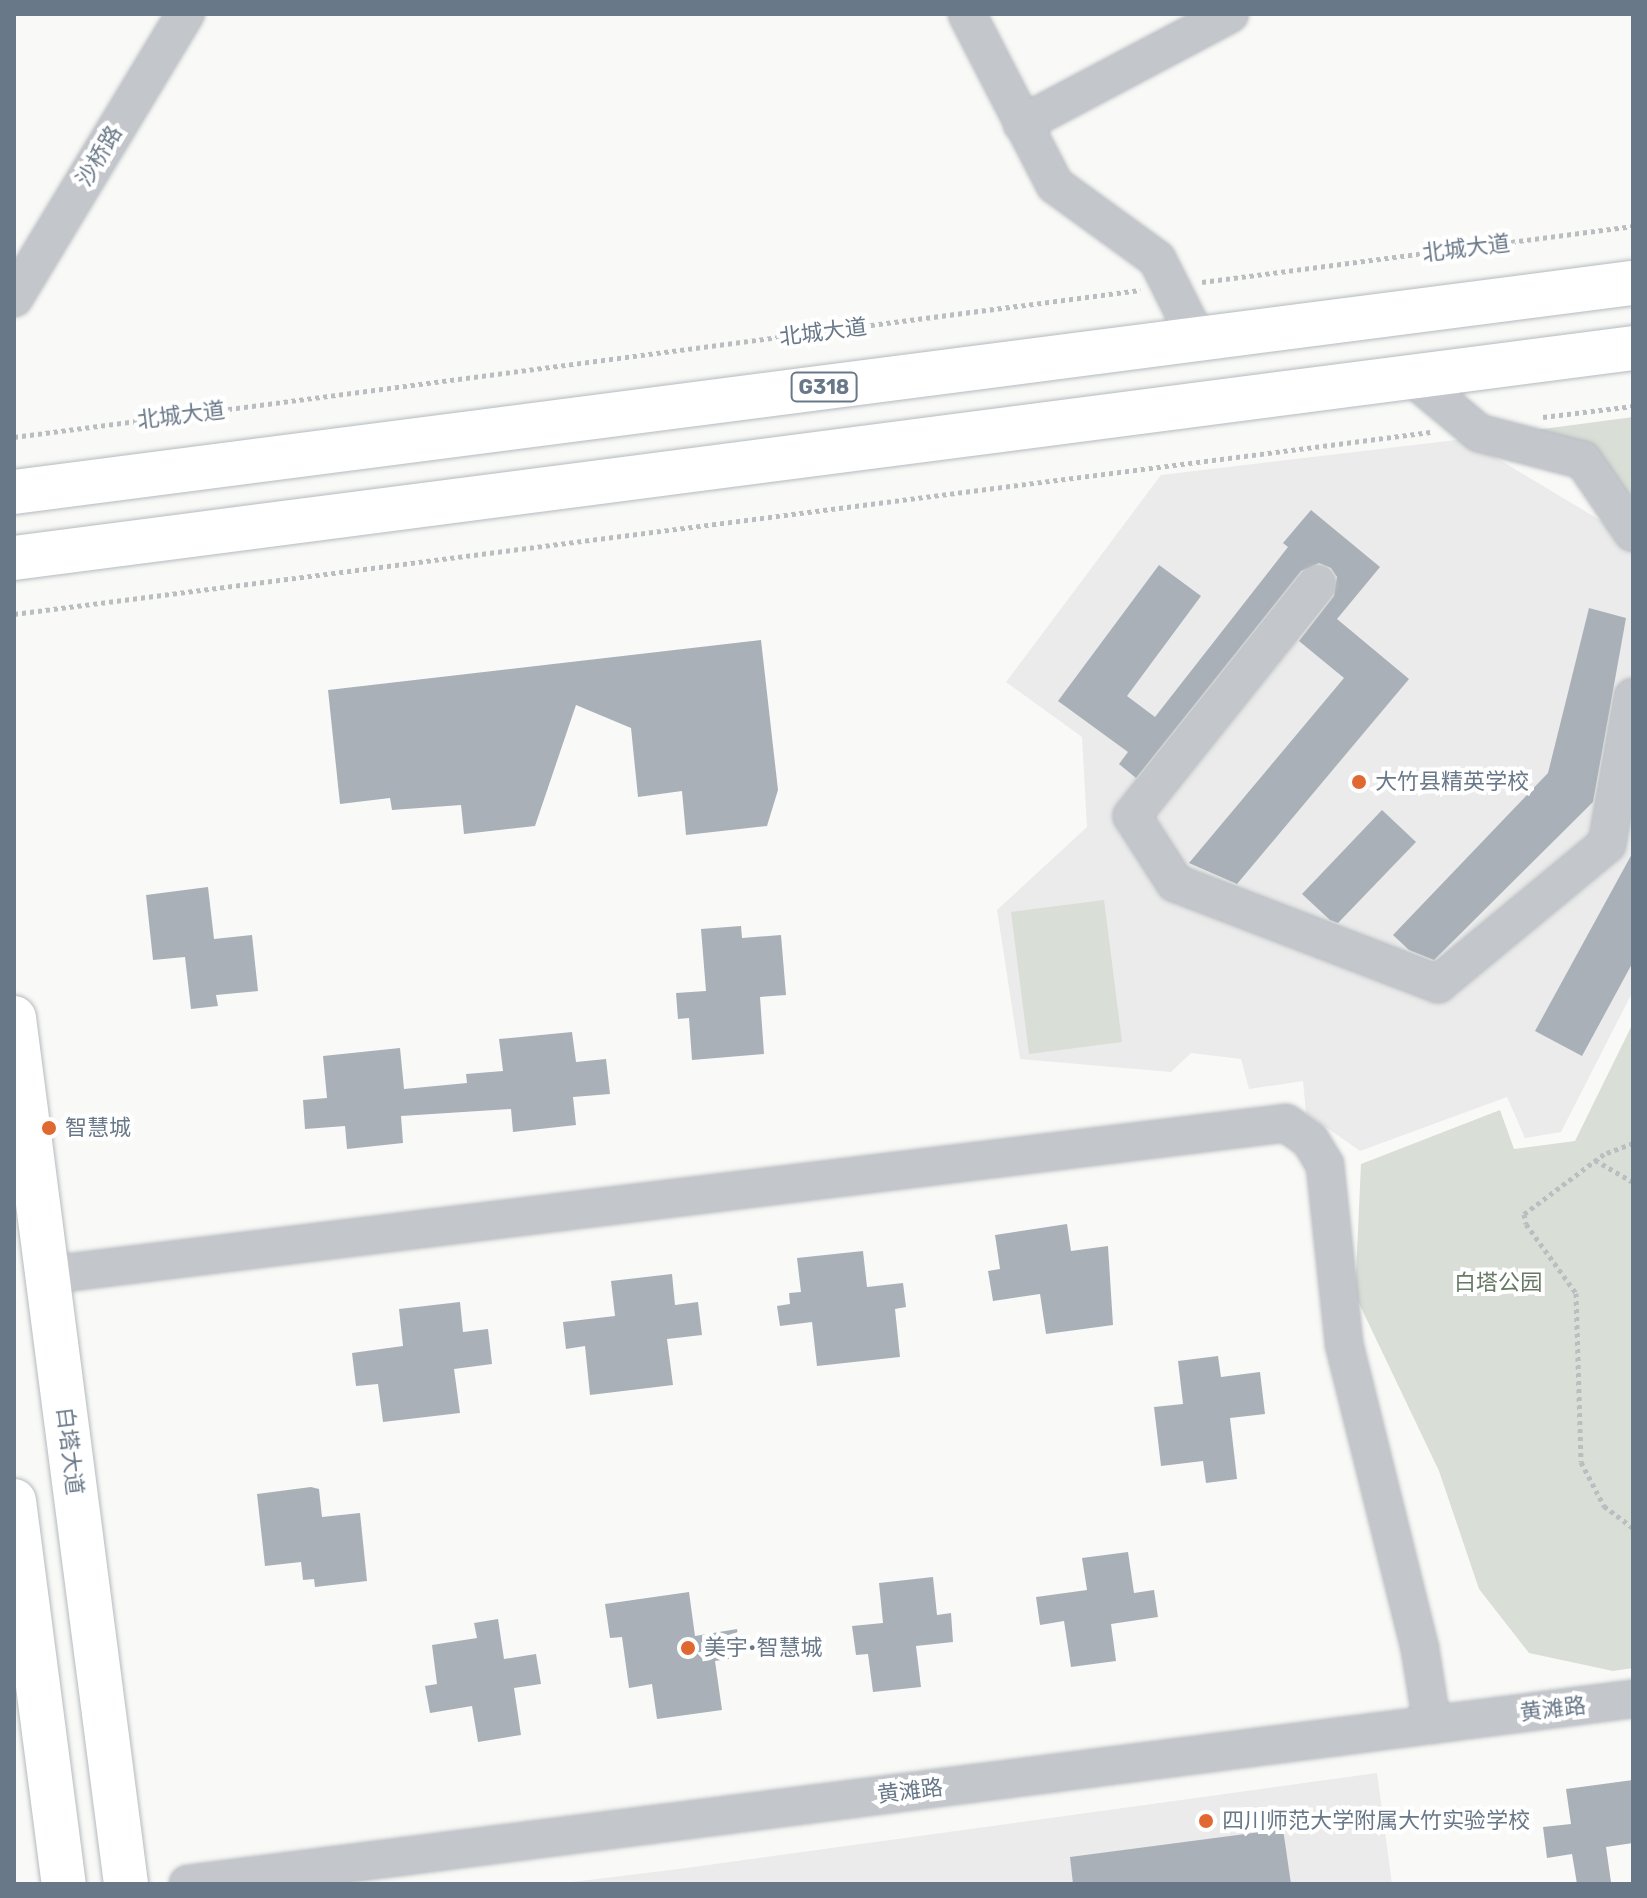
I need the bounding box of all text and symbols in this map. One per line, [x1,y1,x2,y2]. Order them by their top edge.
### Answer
street label: 沙桥路 [71,121,127,191]
street label: 北城大道 [1421,230,1511,266]
street label: 北城大道 [778,314,868,350]
road number: G318 [790,371,858,403]
street label: 北城大道 [136,397,226,433]
place label: 大竹县精英学校 [1375,769,1529,795]
marker: 大竹县精英学校 [1350,773,1368,791]
place label: 智慧城 [65,1115,131,1141]
marker: 智慧城 [40,1119,58,1137]
park label: 白塔公园 [1454,1270,1542,1296]
street label: 白塔大道 [52,1406,88,1496]
place label: 美宇•智慧城 [704,1635,822,1661]
marker: 美宇•智慧城 [679,1639,697,1657]
street label: 黄滩路 [1519,1692,1587,1726]
street label: 黄滩路 [876,1774,944,1808]
place label: 四川师范大学附属大竹实验学校 [1222,1808,1530,1834]
marker: 四川师范大学附属大竹实验学校 [1197,1812,1215,1830]

